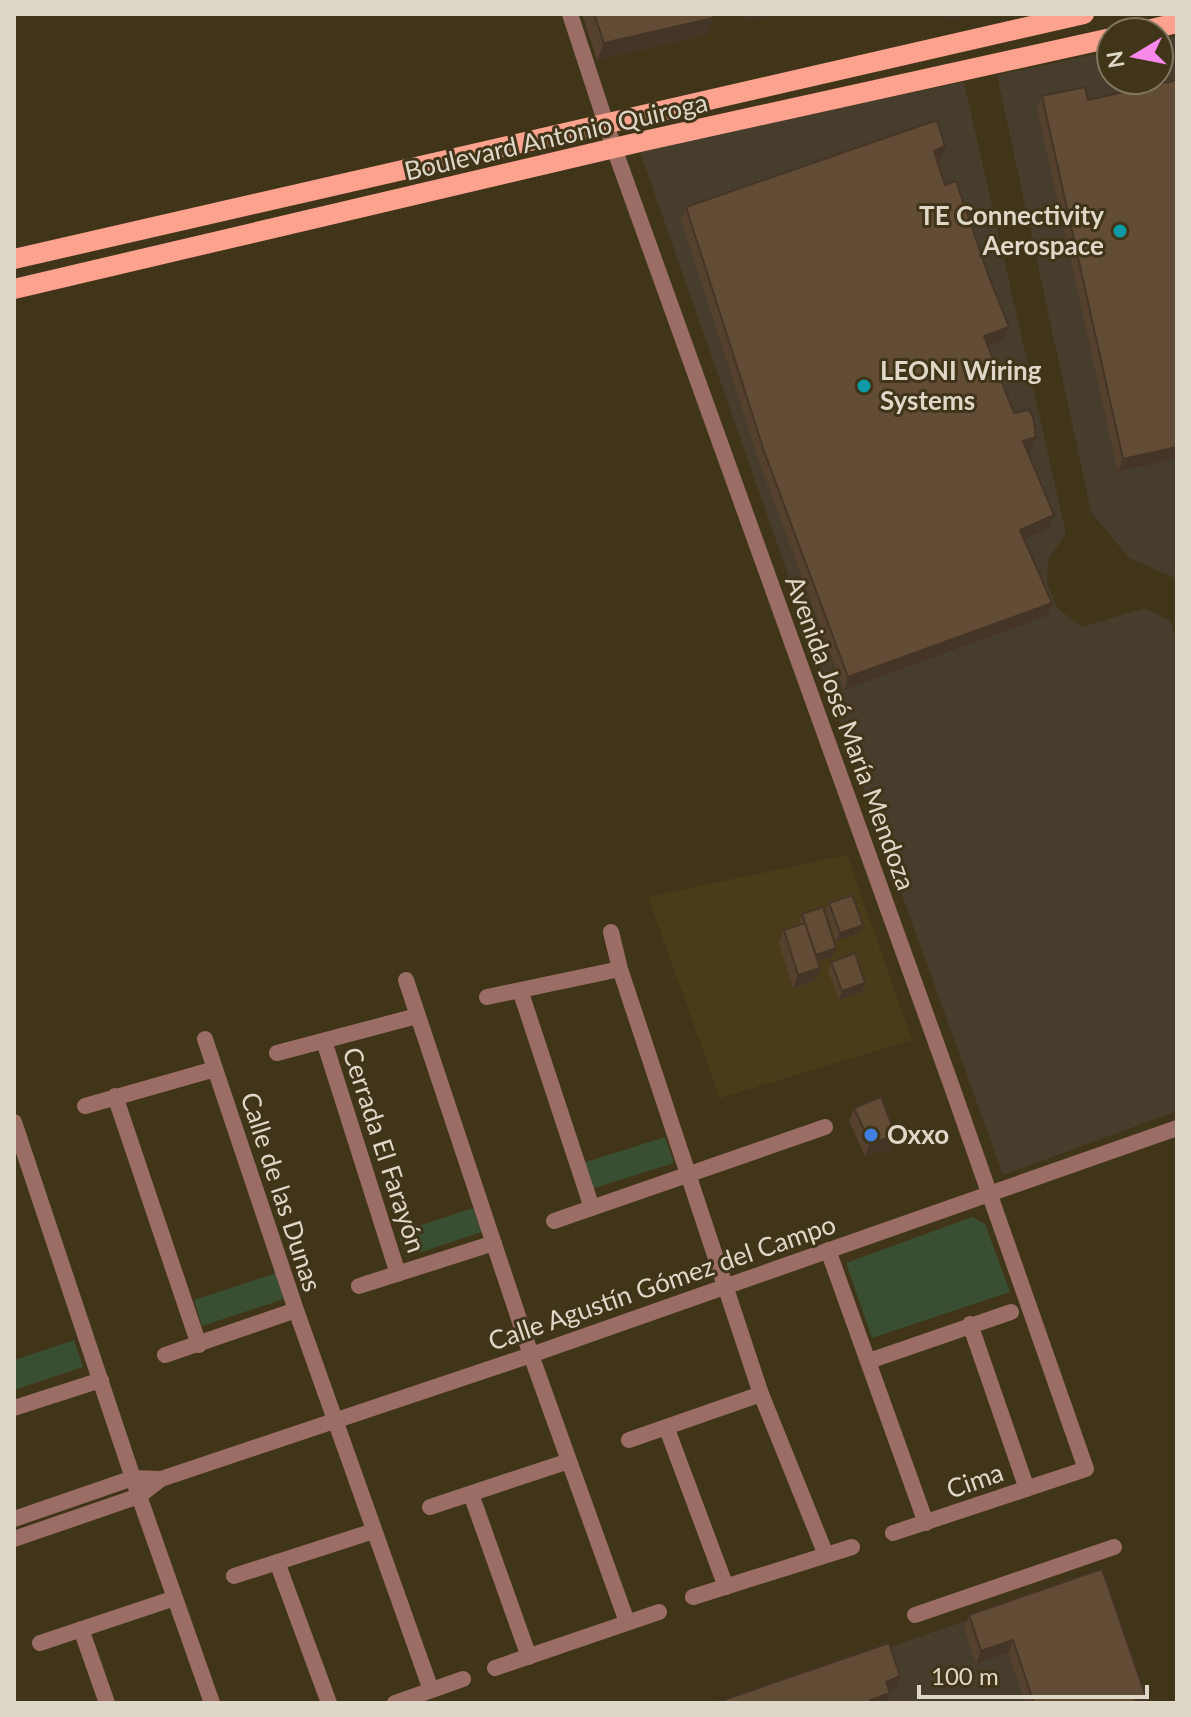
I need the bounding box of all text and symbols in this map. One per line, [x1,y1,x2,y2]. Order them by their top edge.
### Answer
north arrow [1095,16,1175,96]
text: N [1100,49,1130,70]
street label: Boulevard Antonio Quiroga [401,86,711,187]
place label: TE Connectivity Aerospace [919,199,1104,261]
marker: TE Connectivity Aerospace [1111,222,1129,240]
place label: LEONI Wiring Systems [880,354,1042,416]
marker: LEONI Wiring Systems [855,377,873,395]
street label: Avenida José María Mendoza [779,571,923,894]
street label: Cerrada El Farayón [337,1043,433,1257]
street label: Calle de las Dunas [235,1088,329,1295]
place label: Oxxo [887,1118,949,1150]
marker: Oxxo [862,1126,880,1144]
street label: Calle Agustín Gómez del Campo [484,1207,840,1357]
street label: Cima [942,1455,1007,1505]
scale bar [919,1649,1147,1699]
text: 100 m [931,1661,999,1690]

